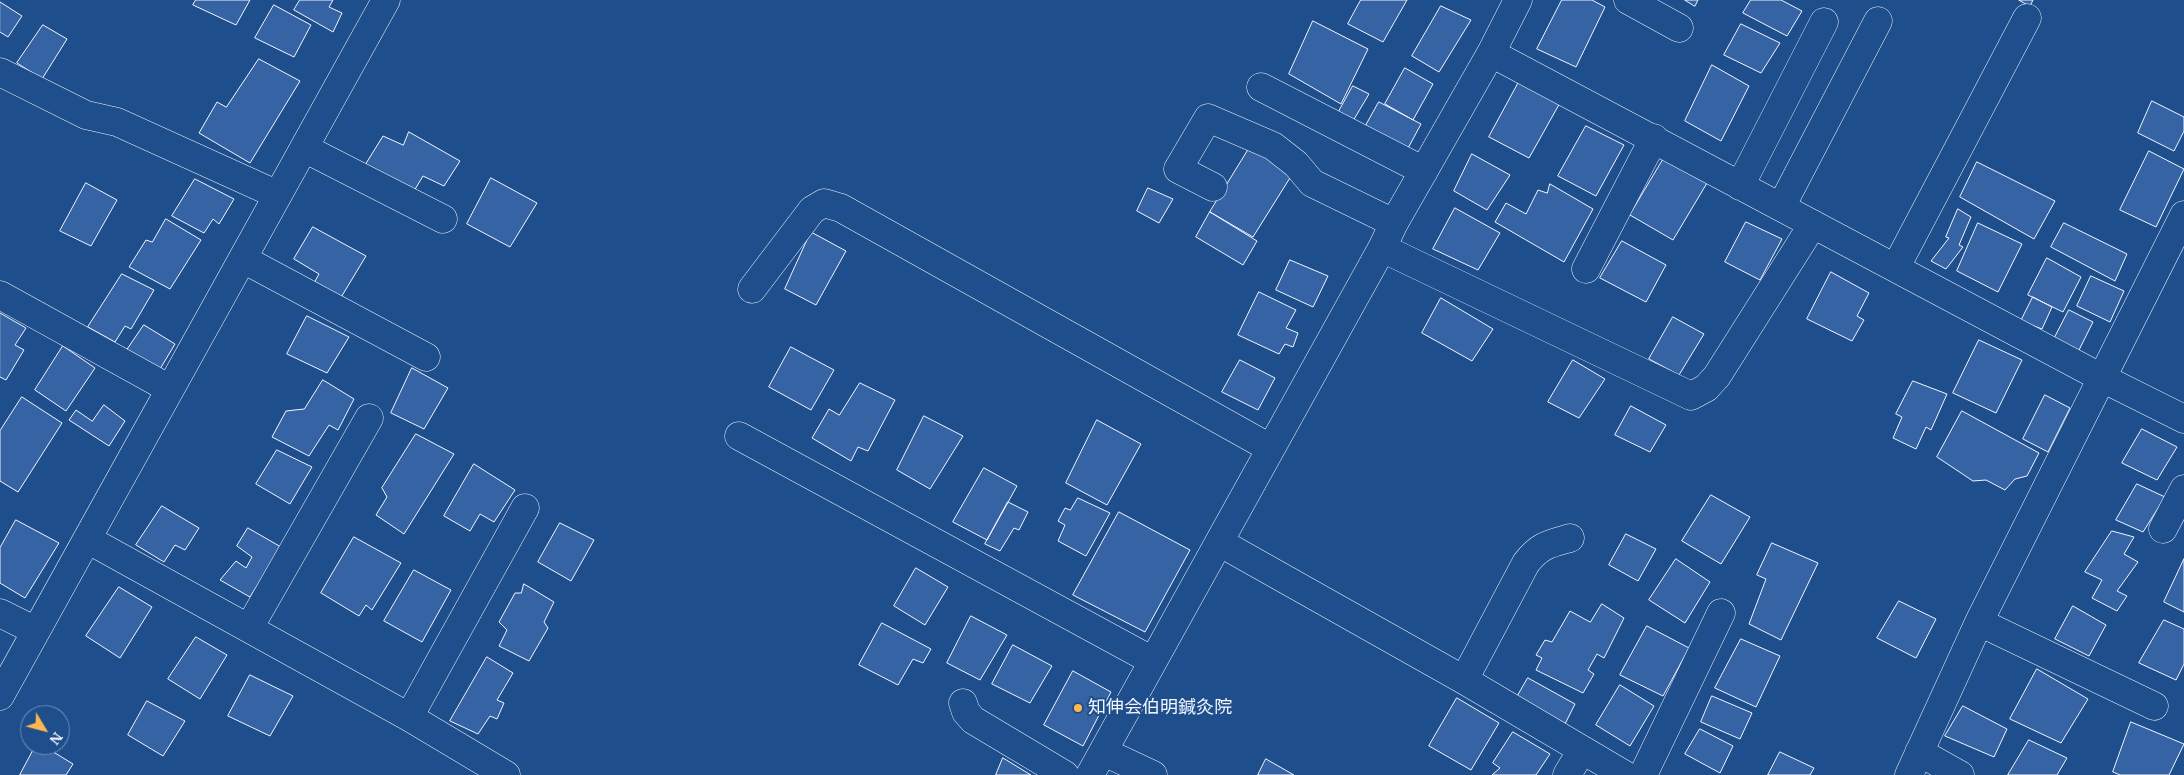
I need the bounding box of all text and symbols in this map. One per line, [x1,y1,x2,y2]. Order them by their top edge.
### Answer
place label: 知伸会伯明鍼灸院 [1088,697,1232,719]
marker: 知伸会伯明鍼灸院 [1072,702,1084,714]
north arrow [20,705,70,755]
text: N [46,729,67,748]

